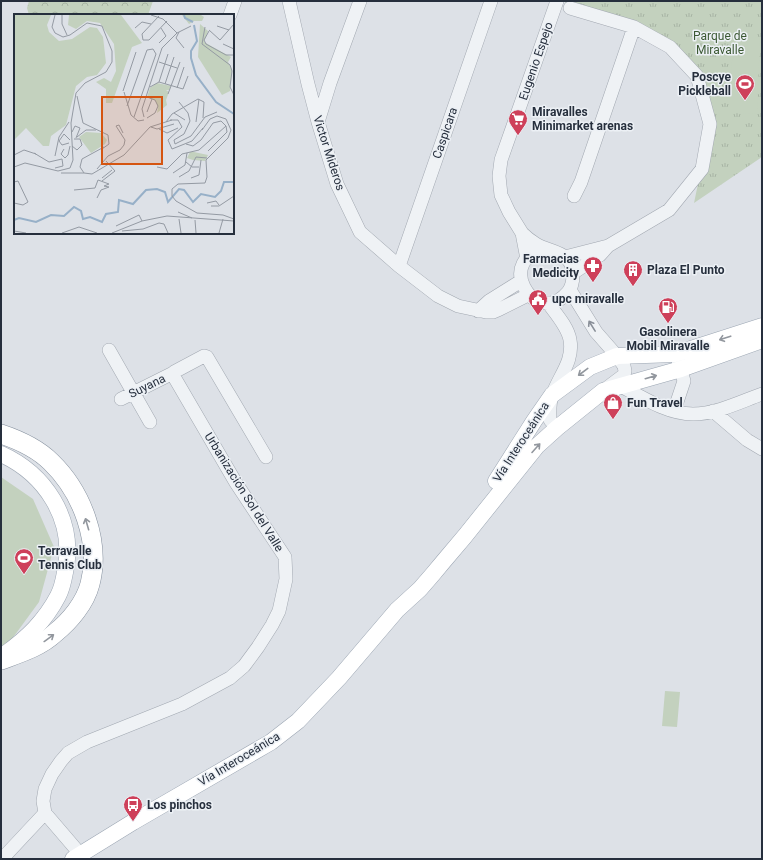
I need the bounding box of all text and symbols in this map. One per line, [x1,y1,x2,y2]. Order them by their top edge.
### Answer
inset map [14,14,234,234]
street label: Eugenio Espejo [516,20,556,102]
park label: Parque de Miravalle [693,29,747,57]
place label: Poscye Pickleball [678,70,732,98]
sports icon: Poscye Pickleball [734,73,756,101]
street label: Caspicara [430,105,460,161]
place label: Miravalles Minimarket arenas [532,105,633,133]
supermarket icon: Miravalles Minimarket arenas [507,108,529,136]
street label: Victor Mideros [310,114,348,192]
place label: Farmacias Medicity [523,252,580,280]
pharmacy icon: Farmacias Medicity [582,255,604,283]
building icon: Plaza El Punto [622,259,644,287]
place label: Plaza El Punto [647,263,725,277]
public building icon: upc miravalle [527,288,549,316]
place label: upc miravalle [552,292,625,306]
fuel station icon: Gasolinera Mobil Miravalle [657,296,679,324]
one-way arrow [588,321,596,332]
place label: Gasolinera Mobil Miravalle [627,325,710,353]
one-way arrow [719,335,732,342]
one-way arrow [577,368,588,377]
street label: Suyana [126,371,168,401]
one-way arrow [644,373,657,380]
shop icon: Fun Travel [602,392,624,420]
place label: Fun Travel [627,396,683,410]
street label: Vía Interoceánica [490,399,552,485]
street label: Urbanización Sol del Valle [202,430,286,554]
one-way arrow [531,443,541,453]
one-way arrow [83,518,90,531]
place label: Terravalle Tennis Club [38,544,102,572]
sports icon: Terravalle Tennis Club [13,547,35,575]
one-way arrow [43,634,54,642]
street label: Vía Interoceánica [196,729,282,789]
bus stop icon: Los pinchos [122,794,144,822]
place label: Los pinchos [147,798,212,812]

